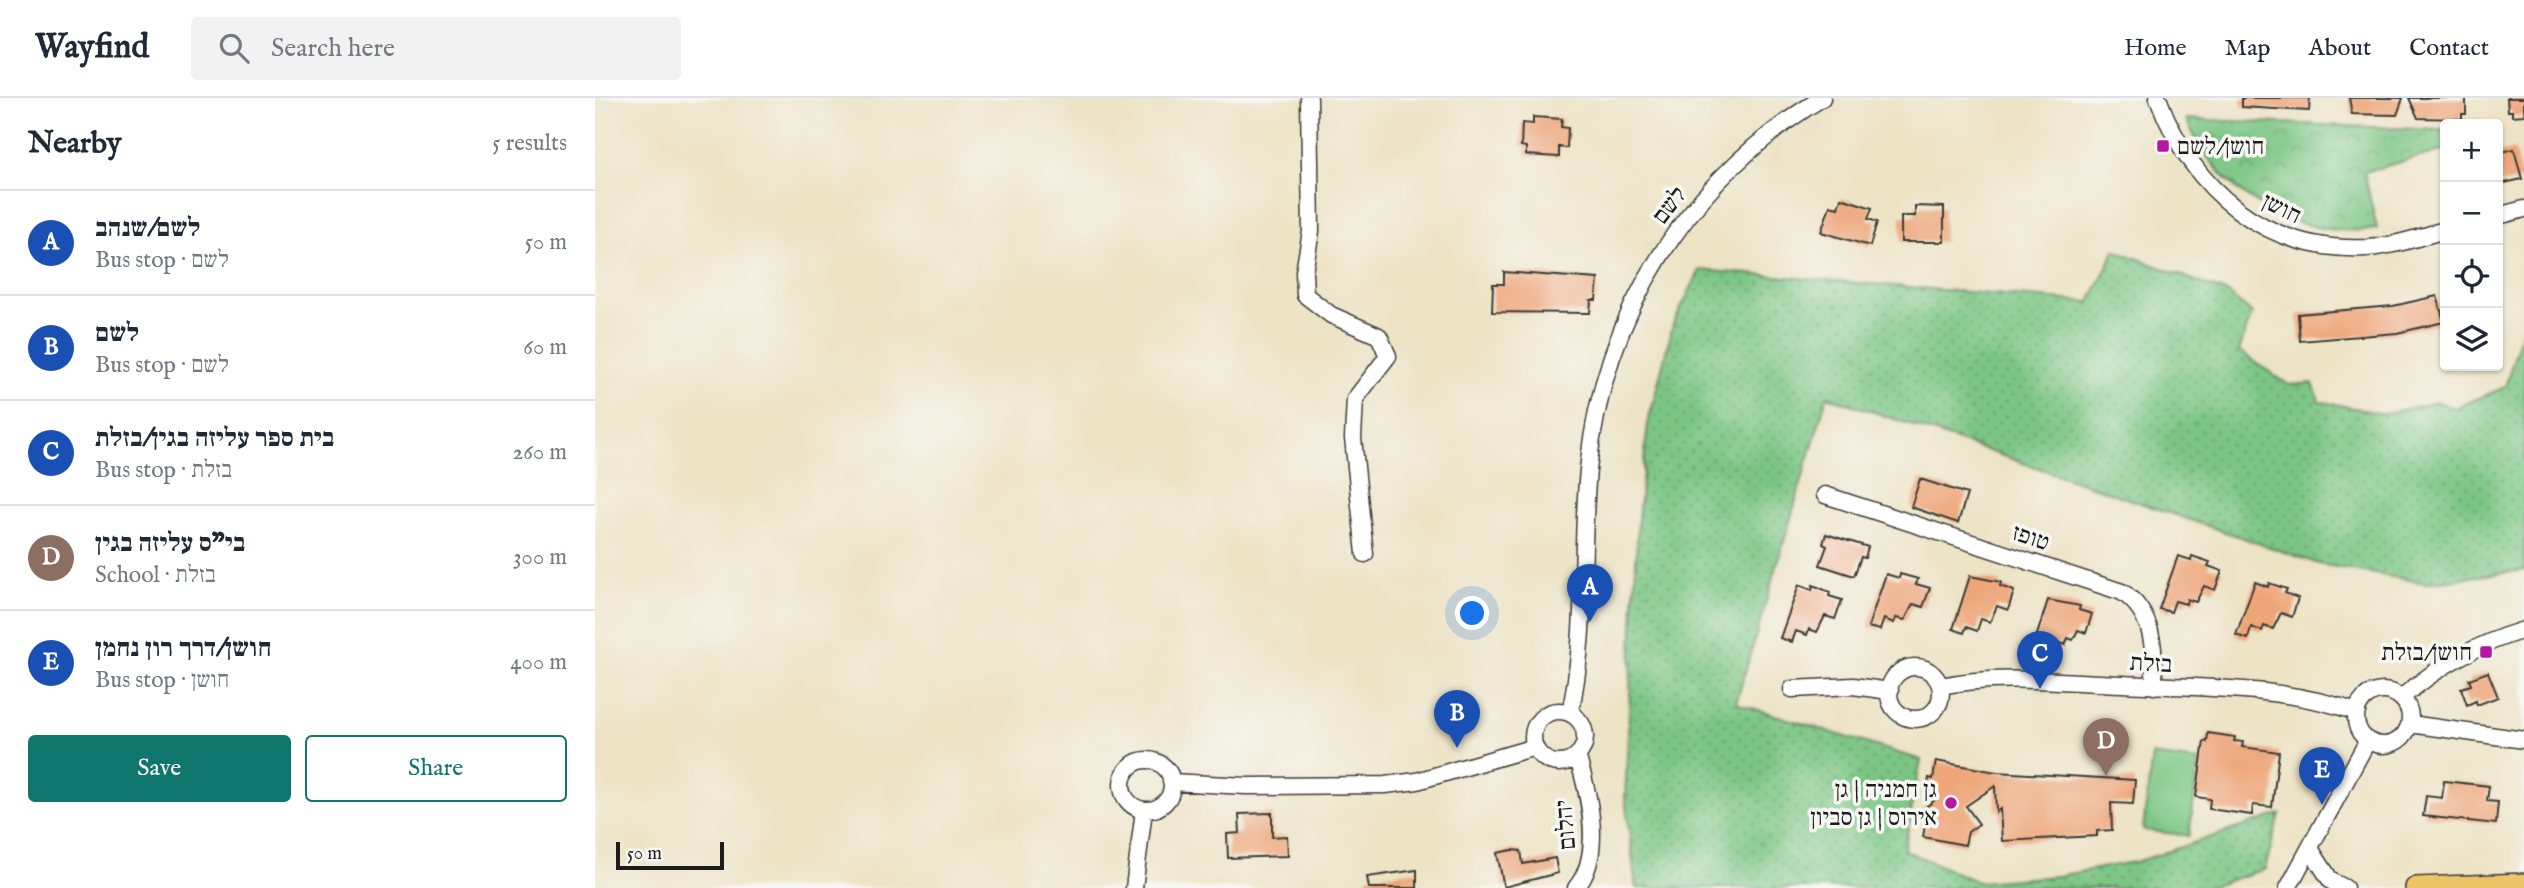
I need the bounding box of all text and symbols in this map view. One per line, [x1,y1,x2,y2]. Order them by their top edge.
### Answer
search box [191,17,681,80]
text: Wayfind [35,27,149,69]
icon: search [215,29,253,67]
text: Search here [271,32,395,65]
text: Home [2124,33,2187,64]
text: Map [2225,33,2271,64]
text: About [2309,33,2371,64]
text: Contact [2409,33,2489,64]
map controls [2440,119,2503,371]
button: + [2440,119,2503,182]
text: Nearby [28,125,121,163]
text: 5 results [492,129,567,158]
place label: חושן/לשם [2177,132,2264,163]
marker: חושן/לשם [2155,138,2171,154]
street label: לשם [1646,181,1694,231]
button: − [2440,182,2503,245]
street label: חושן [2257,187,2306,232]
text: לשם/שנהב [95,212,200,245]
text: A [43,228,59,257]
text: 50 m [525,228,567,257]
button: locate [2440,245,2503,308]
text: Bus stop · לשם [95,246,229,275]
button: layers [2440,308,2503,371]
text: לשם [95,317,139,350]
text: B [43,333,59,362]
text: 60 m [523,333,567,362]
text: Bus stop · לשם [95,351,229,380]
text: בית ספר עליזה בגין/בזלת [95,422,334,455]
text: C [43,438,59,467]
text: 260 m [512,438,567,467]
text: Bus stop · בזלת [95,456,232,485]
street label: טופז [2008,518,2053,559]
text: בי"ס עליזה בגין [95,527,245,560]
text: D [42,543,60,572]
text: 300 m [513,543,567,572]
text: School · בזלת [95,561,216,590]
pin: A [1567,564,1613,622]
your location [1455,596,1489,630]
pin: C [2017,631,2063,689]
text: חושן/דרך רון נחמן [95,632,272,665]
place label: חושן/בזלת [2381,638,2472,669]
marker: חושן/בזלת [2478,644,2494,660]
text: E [43,648,59,677]
text: 400 m [510,648,567,677]
street label: בזלת [2129,648,2173,681]
text: Bus stop · חושן [95,666,229,695]
pin: B [1434,690,1480,748]
pin: D [2083,718,2129,776]
button: Save [28,735,291,802]
button: Share [305,735,567,802]
pin: E [2299,747,2345,805]
place label: גן חמניה | גן אירוס | גן סביון [1811,775,1937,834]
marker: גן חמניה | גן אירוס | גן סביון [1943,795,1959,811]
street label: יהלום [1549,798,1584,851]
scale bar [616,839,725,871]
text: 50 m [627,842,662,866]

